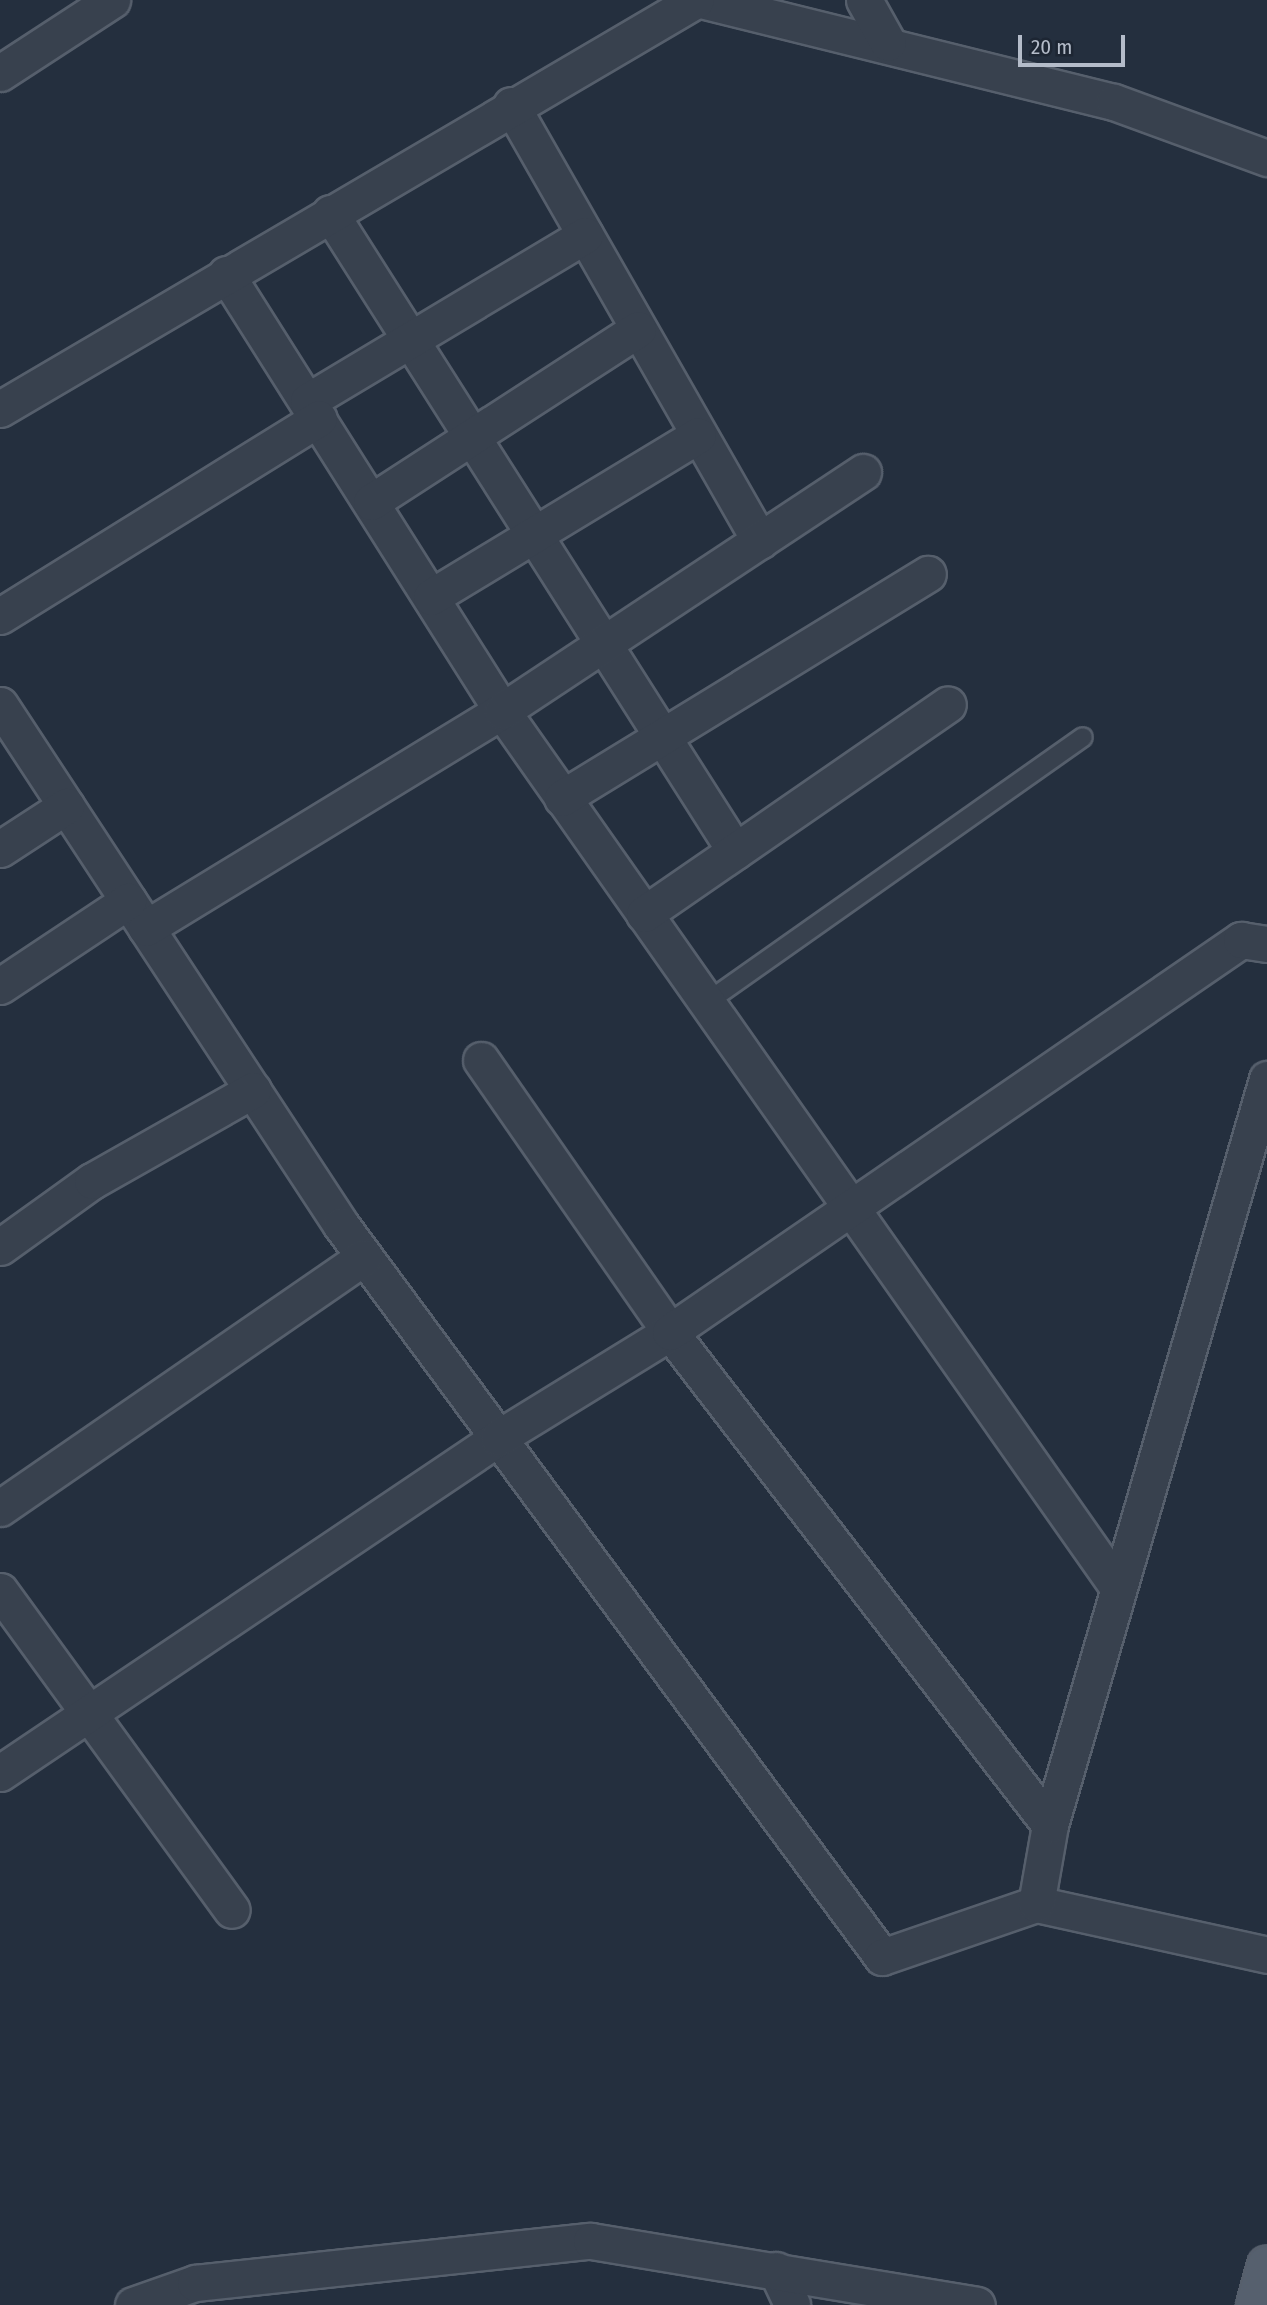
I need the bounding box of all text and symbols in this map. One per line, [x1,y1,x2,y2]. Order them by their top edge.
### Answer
scale bar [1022,21,1129,65]
text: 20 m [1031,34,1072,60]

